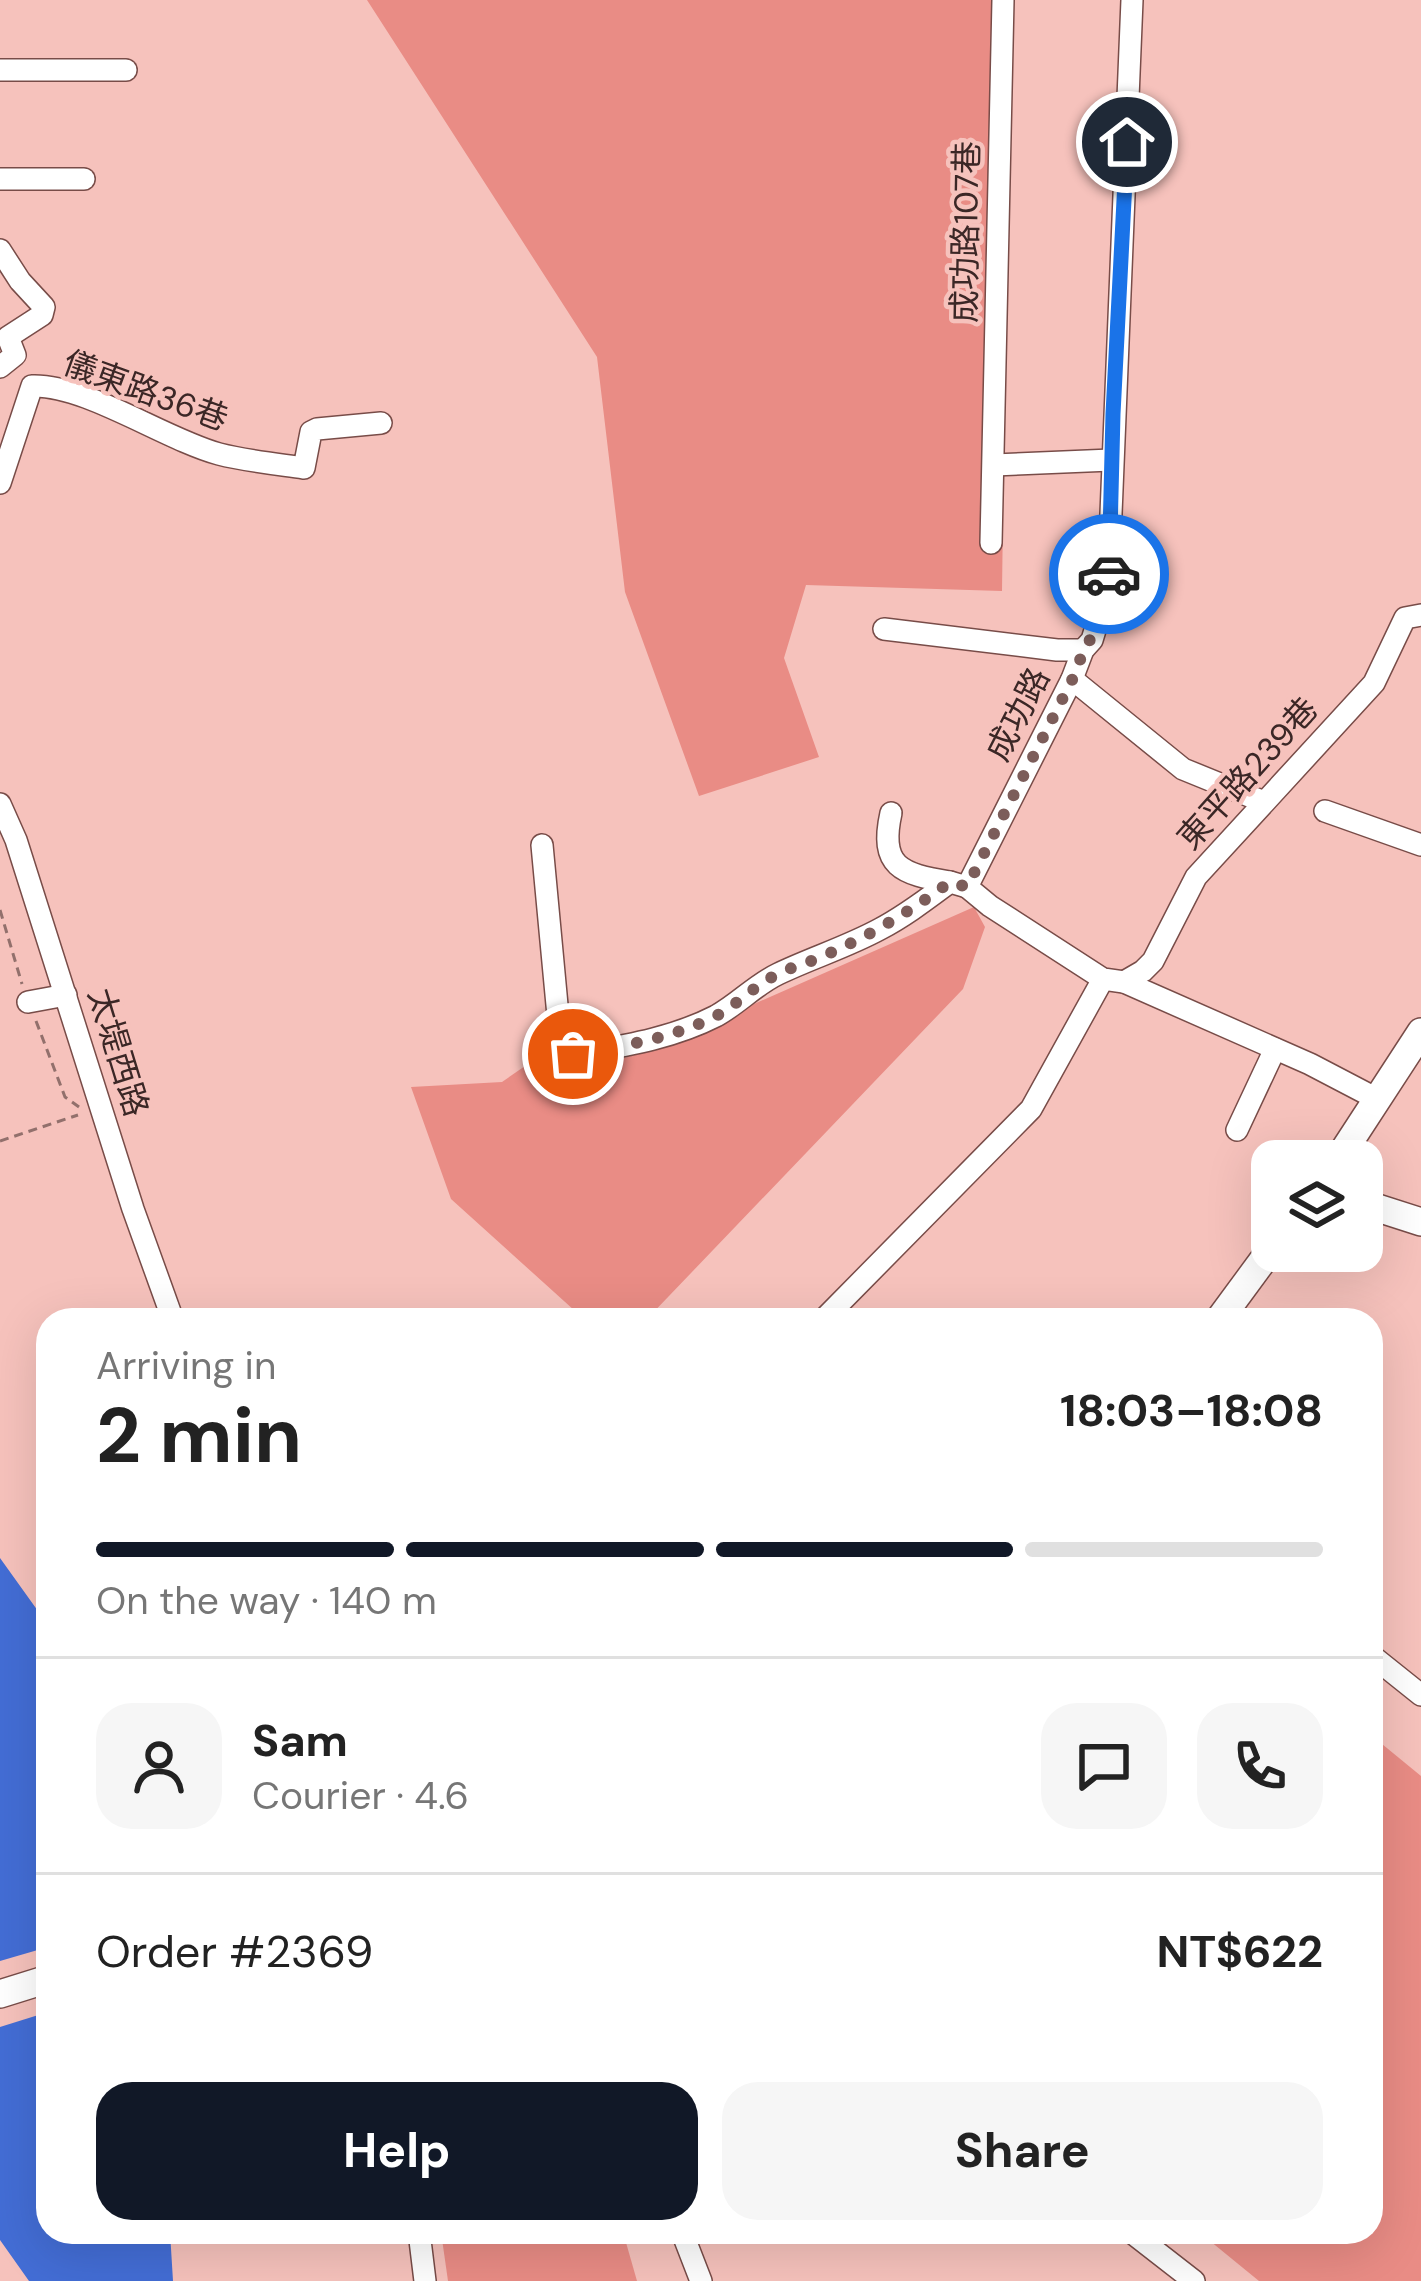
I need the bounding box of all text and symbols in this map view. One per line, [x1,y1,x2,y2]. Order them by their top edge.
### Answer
pin [1076,91,1178,193]
icon: home [1094,109,1160,175]
street label: 成功路107巷 [942,141,989,323]
street label: 儀東路36巷 [58,341,234,440]
courier [1049,514,1169,634]
icon: car [1076,541,1142,607]
street label: 成功路 [976,660,1059,768]
street label: 東平路239巷 [1168,688,1327,858]
street label: 太堤西路 [79,983,158,1122]
pin [522,1003,624,1105]
icon: bag [540,1021,606,1087]
map controls [1251,1140,1383,1272]
button: layers [1251,1140,1383,1272]
text: Arriving in [96,1340,276,1391]
text: 18:03–18:08 [1060,1381,1323,1440]
text: 2 min [96,1385,302,1486]
text: On the way · 140 m [96,1575,437,1626]
button: person [96,1703,222,1829]
button: chat [1041,1703,1167,1829]
button: phone [1197,1703,1323,1829]
text: Sam [252,1711,348,1770]
text: Courier · 4.6 [252,1770,469,1821]
text: Order #2369 [96,1922,373,1981]
text: NT$622 [1156,1922,1323,1981]
button: Help [96,2082,698,2220]
button: Share [722,2082,1323,2220]

